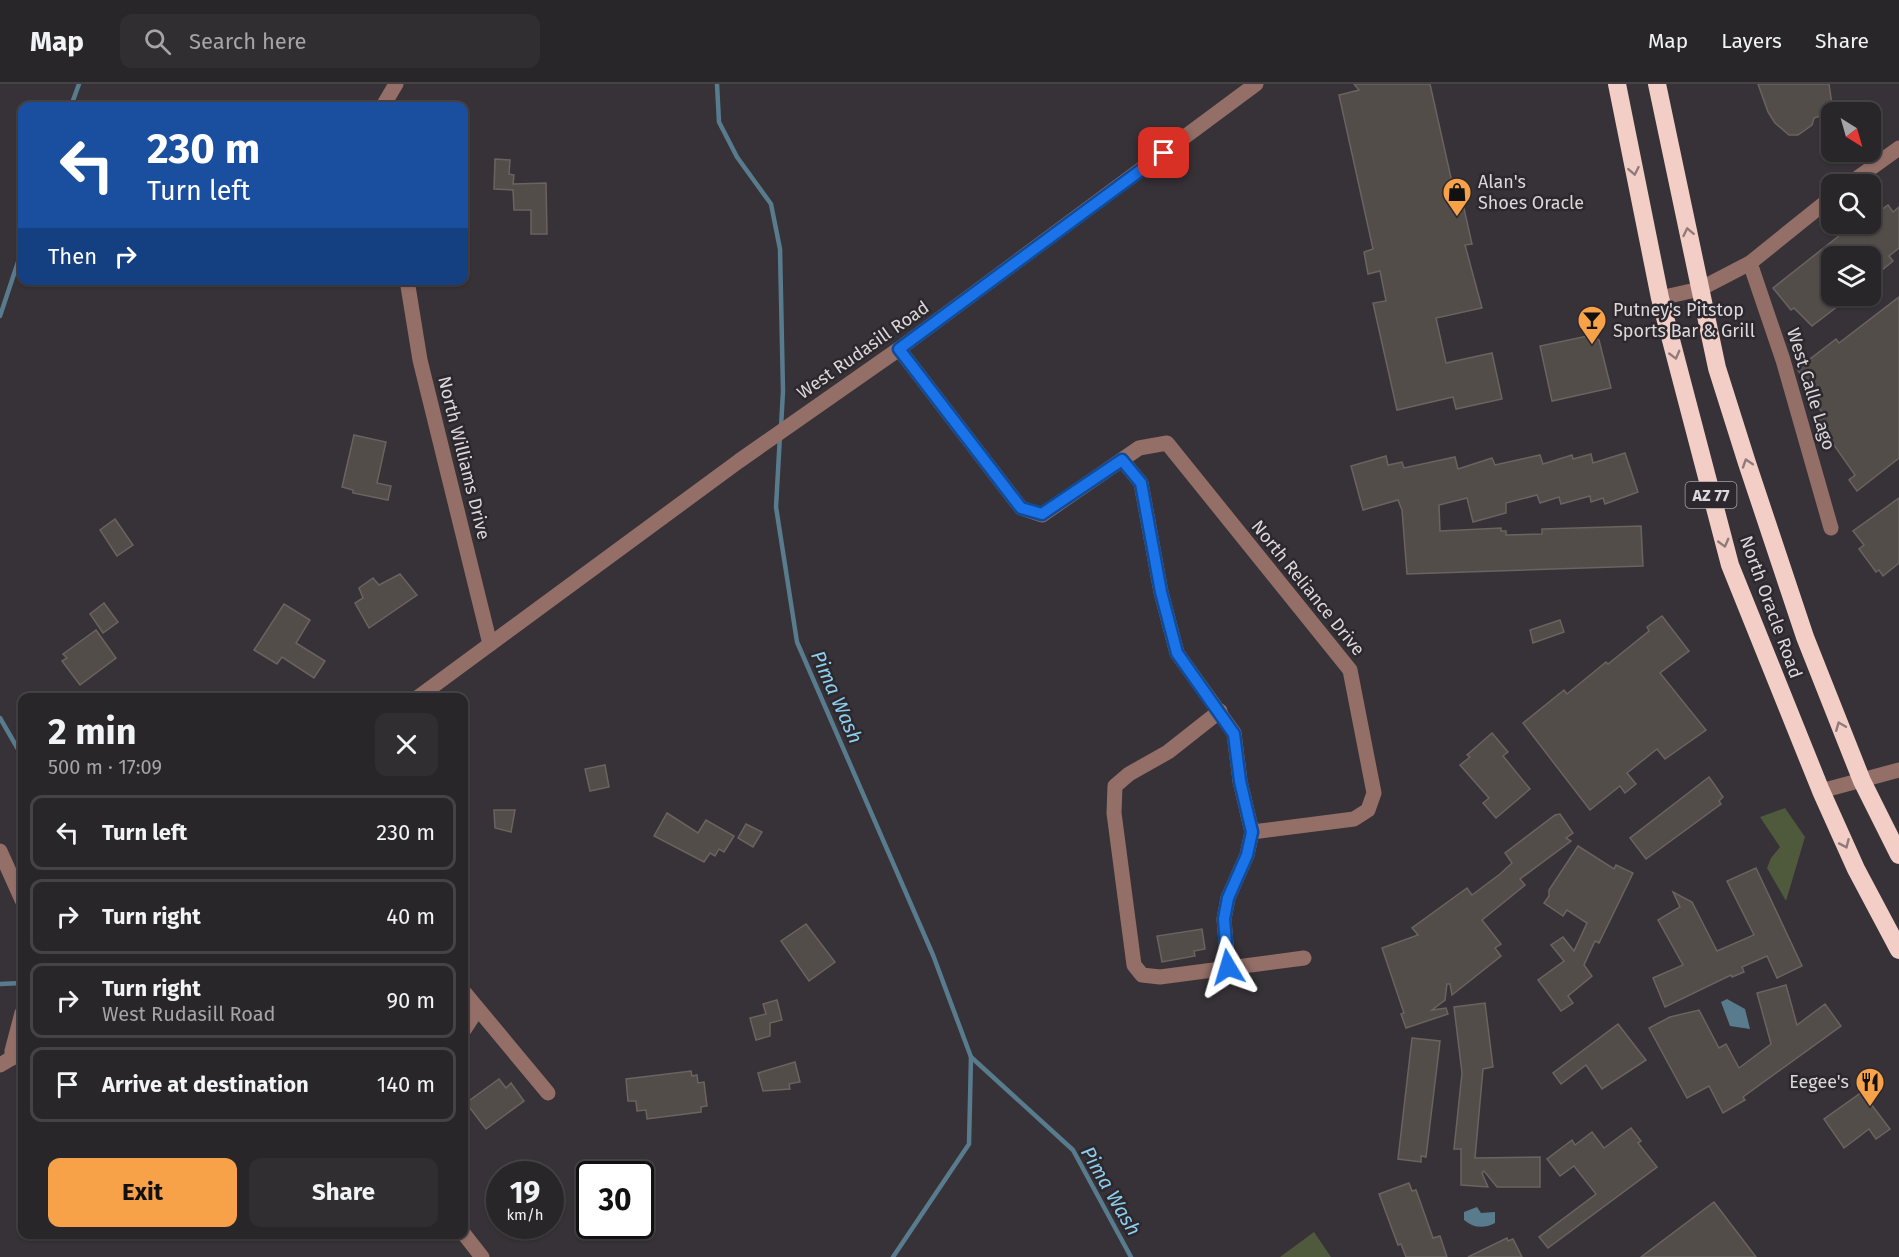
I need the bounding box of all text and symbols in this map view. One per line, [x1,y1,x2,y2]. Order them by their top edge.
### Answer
search box [120,14,540,68]
text: Map [30,25,84,58]
icon: search [141,25,174,58]
text: Search here [189,28,307,55]
text: Map [1648,28,1688,54]
text: Layers [1721,28,1782,54]
text: Share [1815,28,1869,54]
north arrow [1821,102,1881,162]
map controls [1821,102,1881,306]
text: 230 m [147,124,260,174]
icon: left [48,126,126,204]
pin [1138,127,1189,178]
icon: arrive [1147,136,1180,169]
one-way arrow [1627,166,1640,176]
place label: Alan's Shoes Oracle [1478,171,1584,214]
button: search [1821,174,1881,234]
text: Turn left [147,175,250,207]
shop icon: Alan's Shoes Oracle [1441,176,1473,218]
one-way arrow [1682,227,1695,237]
icon: right [109,240,142,273]
text: Then [48,243,97,270]
button: layers [1821,246,1881,306]
street label: West Rudasill Road [793,296,933,404]
place label: Putney's Pitstop Sports Bar & Grill [1613,299,1755,342]
bar icon: Putney's Pitstop Sports Bar & Grill [1576,304,1608,346]
street label: West Calle Lago [1782,325,1840,453]
one-way arrow [1667,349,1680,359]
street label: North Williams Drive [433,374,495,542]
one-way arrow [1742,458,1754,469]
road number: AZ 77 [1686,482,1736,508]
street label: North Reliance Drive [1247,516,1369,660]
street label: North Oracle Road [1735,533,1807,681]
one-way arrow [1717,538,1730,548]
water label: Pima Wash [806,647,868,747]
text: 2 min [48,710,137,754]
button: close [375,713,438,776]
one-way arrow [1835,722,1847,733]
text: 500 m · 17:09 [48,755,162,779]
icon: left [51,816,84,849]
text: Turn left [102,819,187,846]
text: 230 m [376,819,435,846]
one-way arrow [1838,838,1850,849]
icon: right [51,900,84,933]
text: Turn right [102,903,201,930]
text: 40 m [386,903,435,930]
position arrow [1196,935,1260,999]
text: Turn right [102,975,201,1002]
icon: right [51,984,84,1017]
text: 90 m [386,987,435,1014]
text: West Rudasill Road [102,1002,276,1026]
restaurant icon: Eegee's [1854,1066,1886,1108]
icon: arrive [51,1068,84,1101]
text: Arrive at destination [102,1071,309,1098]
text: 140 m [377,1071,435,1098]
place label: Eegee's [1789,1071,1849,1093]
water label: Pima Wash [1076,1142,1146,1240]
button: Exit [48,1158,237,1227]
button: Share [249,1158,438,1227]
speed limit sign: 30 [576,1161,654,1239]
text: 19 [510,1175,540,1211]
text: km/h [506,1206,544,1224]

